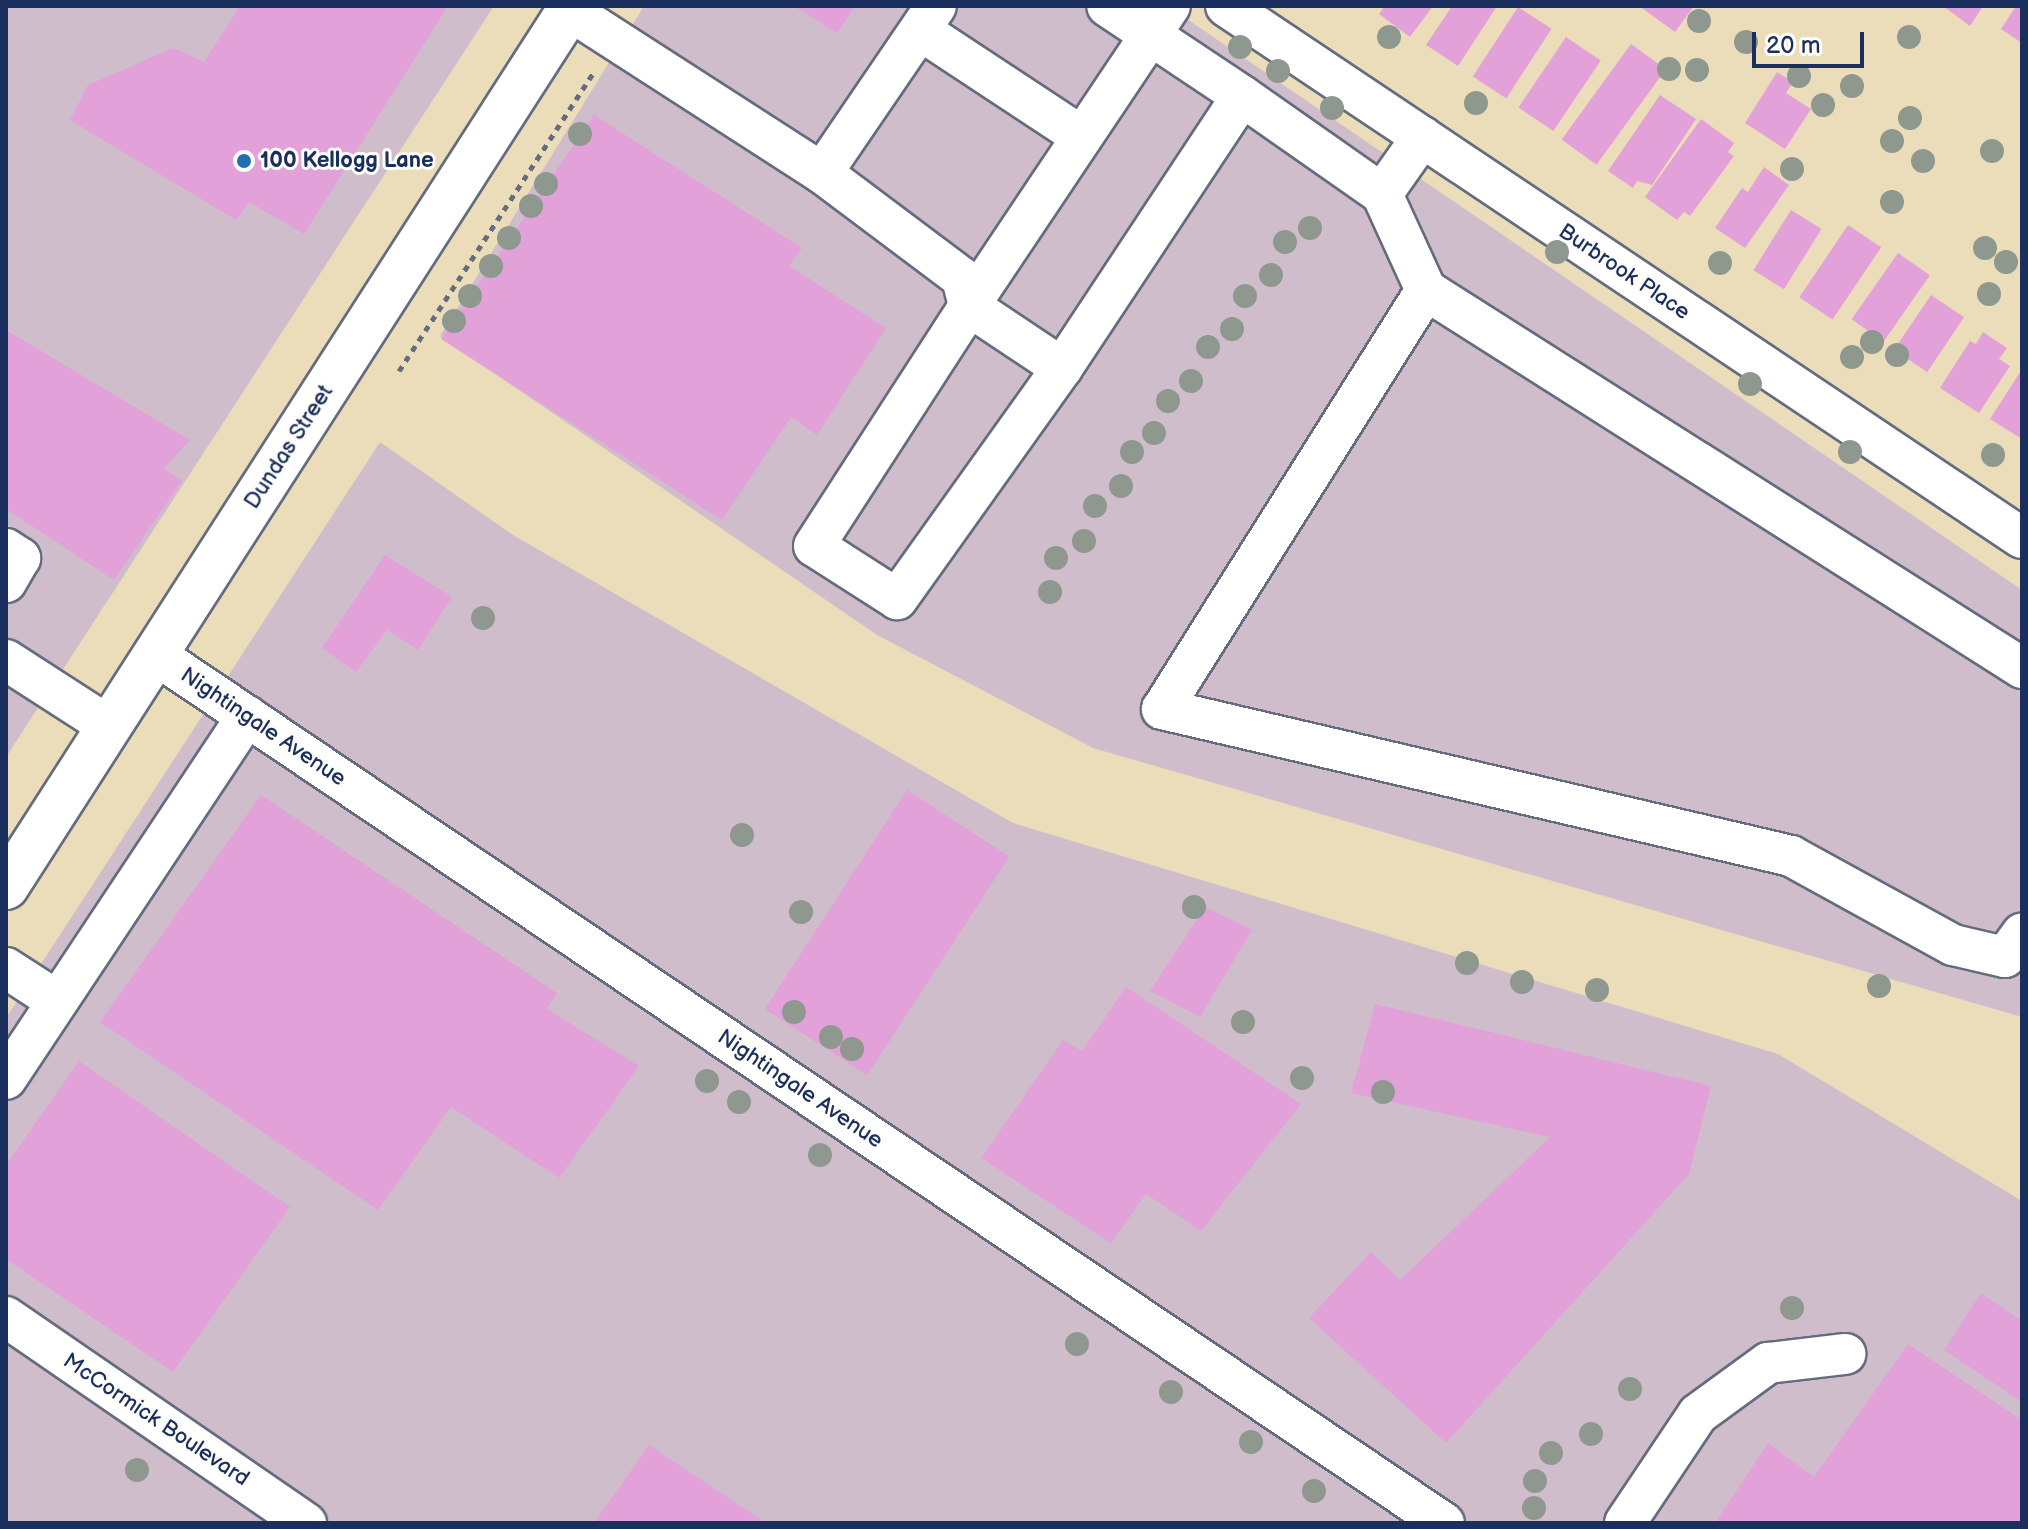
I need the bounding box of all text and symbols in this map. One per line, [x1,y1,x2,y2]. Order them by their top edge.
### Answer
scale bar [1756,16,1868,66]
text: 20 m [1766,31,1821,60]
place label: 100 Kellogg Lane [260,148,434,174]
marker: 100 Kellogg Lane [235,152,253,170]
street label: Burbrook Place [1553,218,1695,326]
street label: Dundas Street [239,380,339,514]
street label: Nightingale Avenue [175,662,351,792]
street label: Nightingale Avenue [712,1024,888,1154]
street label: McCormick Boulevard [58,1348,254,1492]

